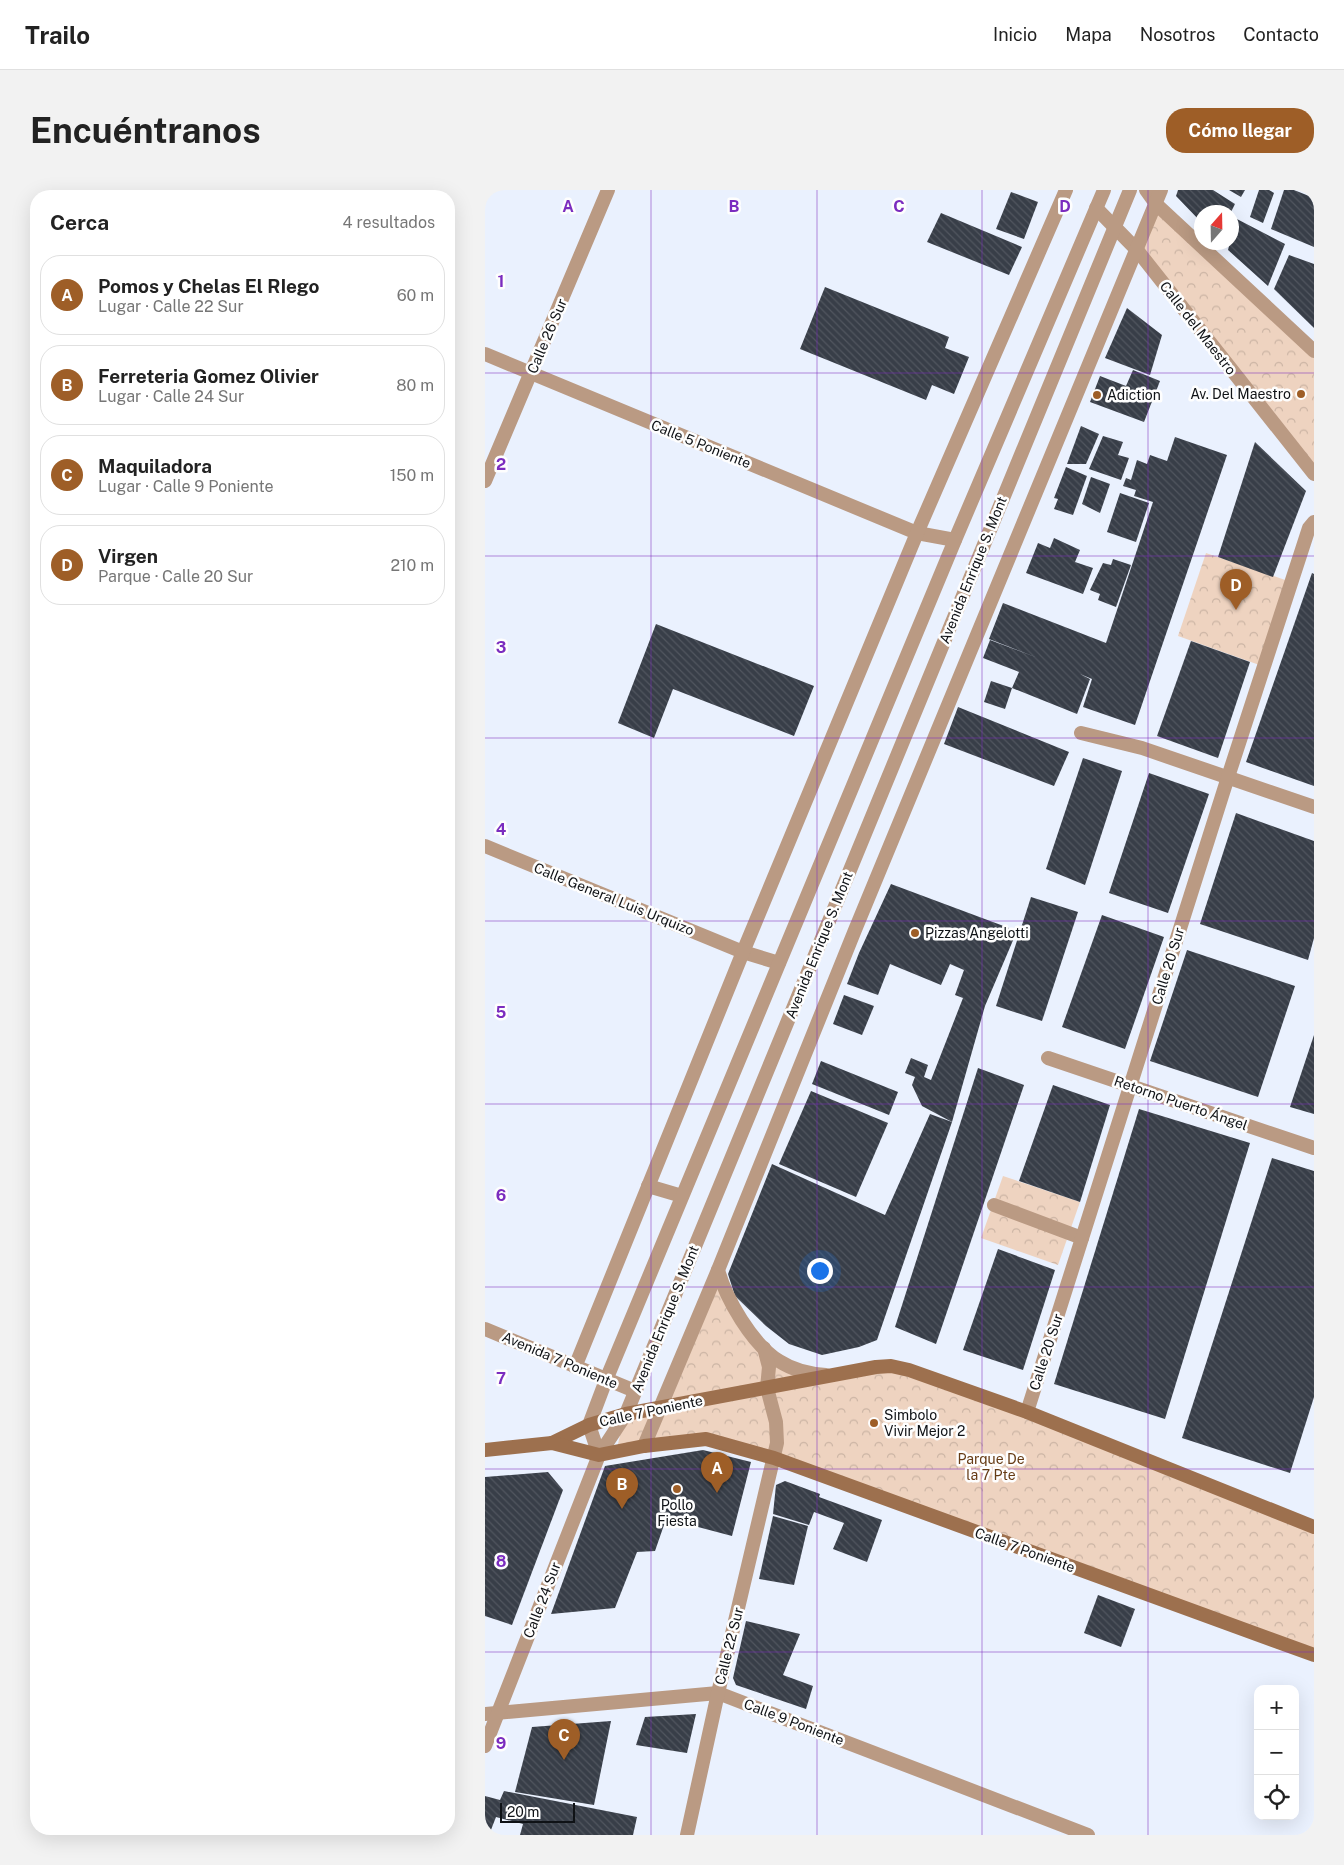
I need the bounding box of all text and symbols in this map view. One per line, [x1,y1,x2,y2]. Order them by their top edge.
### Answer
text: Trailo [25,21,90,49]
text: Inicio [993,24,1037,45]
text: Mapa [1065,24,1112,45]
text: Nosotros [1140,24,1215,45]
text: Contacto [1243,24,1319,45]
button: Cómo llegar [1166,108,1314,153]
text: Encuéntranos [30,110,261,151]
text: A [562,197,574,216]
text: B [729,197,740,216]
text: C [893,197,905,216]
text: D [1059,197,1071,216]
north arrow [1194,205,1239,250]
text: Cerca [50,210,109,235]
text: 4 resultados [343,213,435,232]
text: 1 [498,272,504,291]
text: Pomos y Chelas El RIego [98,275,319,297]
street label: Calle del Maestro [1157,278,1239,378]
text: A [61,286,73,305]
text: 60 m [397,286,434,305]
street label: Calle 26 Sur [524,296,570,376]
text: Lugar · Calle 22 Sur [98,297,244,316]
text: Ferreteria Gomez Olivier [98,365,319,387]
text: B [62,376,72,395]
text: 80 m [396,376,434,395]
place label: Av. Del Maestro [1190,386,1291,402]
text: Lugar · Calle 24 Sur [98,387,244,406]
place label: Adiction [1107,387,1161,403]
marker: Av. Del Maestro [1295,388,1307,400]
marker: Adiction [1091,389,1103,401]
street label: Calle 5 Poniente [649,417,753,471]
text: Maquiladora [98,455,212,477]
text: 2 [496,455,506,474]
text: C [61,466,73,485]
text: 150 m [390,466,434,485]
text: Lugar · Calle 9 Poniente [98,477,274,496]
street label: Avenida Enrique S. Mont [936,494,1010,646]
text: Virgen [98,545,158,567]
text: D [61,556,73,575]
text: 210 m [390,556,434,575]
text: Parque · Calle 20 Sur [98,567,253,586]
pin: D [1220,569,1252,610]
text: 3 [496,638,506,657]
text: 4 [496,820,507,839]
street label: Calle General Luis Urquizo [532,860,696,939]
street label: Avenida Enrique S. Mont [782,869,856,1021]
place label: Pizzas Angelotti [925,925,1029,941]
street label: Calle 20 Sur [1149,925,1187,1007]
marker: Pizzas Angelotti [909,927,921,939]
text: 5 [496,1003,507,1022]
street label: Retorno Puerto Ángel [1112,1072,1250,1133]
text: 6 [496,1186,506,1205]
street label: Avenida Enrique S. Mont [628,1243,702,1395]
your location [807,1258,833,1284]
street label: Calle 20 Sur [1026,1312,1066,1392]
street label: Avenida 7 Poniente [500,1328,620,1392]
street label: Calle 7 Poniente [598,1392,704,1430]
place label: Simbolo Vivir Mejor 2 [884,1407,965,1439]
marker: Simbolo Vivir Mejor 2 [868,1417,880,1429]
park label: Parque De la 7 Pte [957,1451,1025,1483]
pin: A [701,1452,733,1493]
pin: B [606,1468,638,1509]
marker: Pollo Fiesta [671,1483,683,1495]
place label: Pollo Fiesta [657,1497,697,1529]
street label: Calle 7 Poniente [973,1524,1077,1576]
text: 8 [496,1552,507,1571]
street label: Calle 24 Sur [520,1560,564,1640]
street label: Calle 22 Sur [712,1605,746,1687]
map controls [1254,1685,1299,1820]
button: + [1254,1685,1299,1730]
street label: Calle 9 Poniente [742,1696,846,1748]
pin: C [548,1719,580,1760]
button: − [1254,1730,1299,1775]
text: 9 [496,1734,506,1753]
button: locate [1254,1775,1299,1820]
scale bar [500,1800,575,1823]
text: 20 m [507,1804,539,1820]

